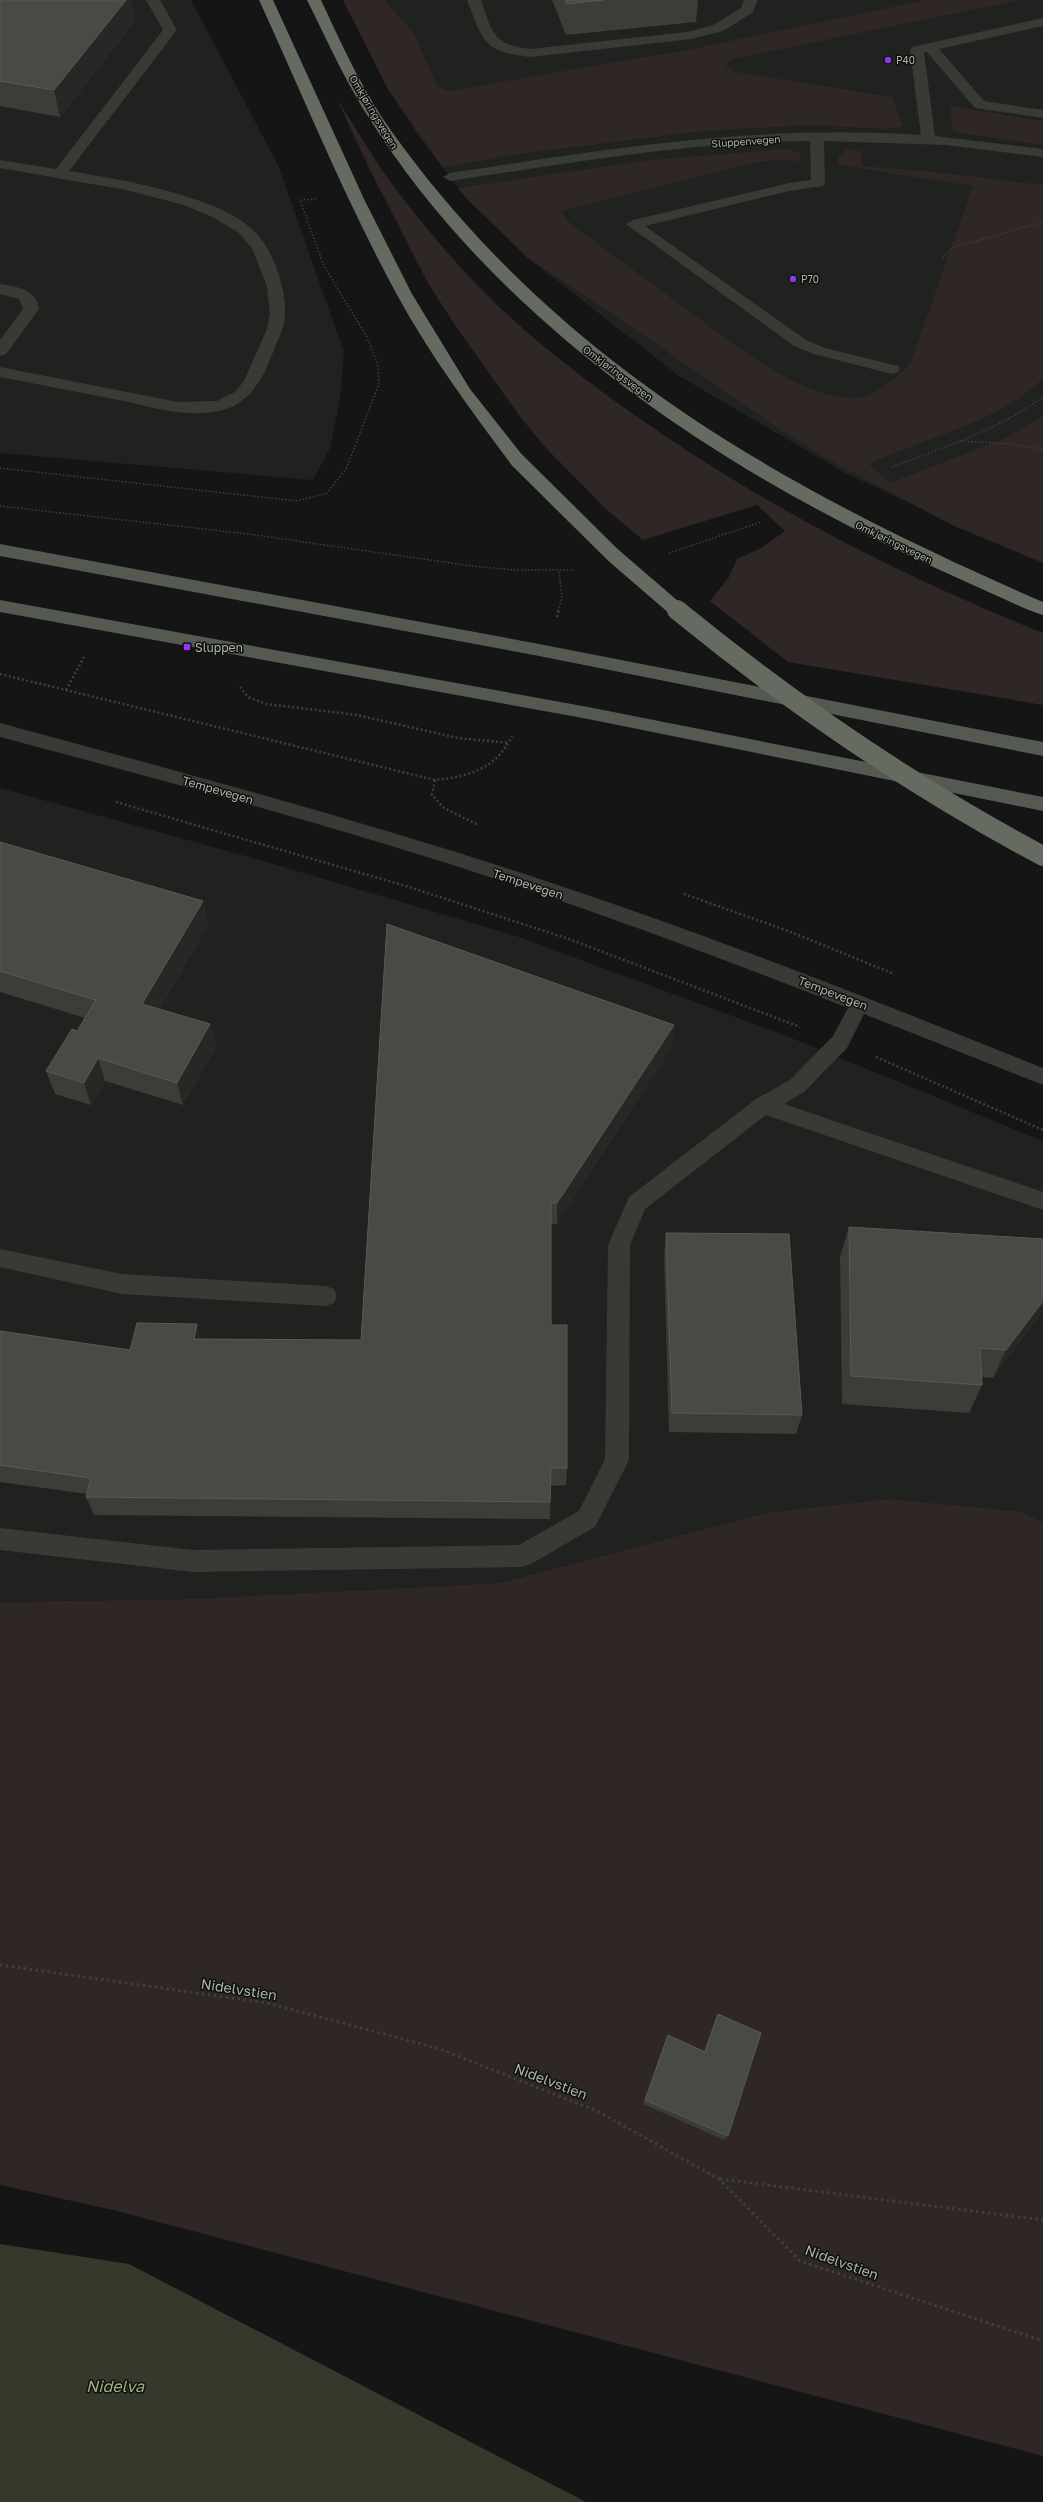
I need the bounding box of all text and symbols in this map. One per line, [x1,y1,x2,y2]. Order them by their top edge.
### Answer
place label: P40 [896,54,915,66]
marker: P40 [883,55,893,65]
street label: Omkjøringsvegen [347,73,401,151]
street label: Sluppenvegen [711,133,781,149]
place label: P70 [801,273,819,285]
marker: P70 [788,274,798,284]
street label: Omkjøringsvegen [581,343,655,403]
street label: Omkjøringsvegen [854,518,934,566]
place label: Sluppen [195,640,243,655]
marker: Sluppen [182,642,192,652]
street label: Tempevegen [181,773,255,807]
street label: Tempevegen [491,866,565,902]
street label: Tempevegen [796,973,870,1013]
street label: Nidelvstien [200,1975,278,2003]
street label: Nidelvstien [512,2059,590,2103]
street label: Nidelvstien [803,2241,881,2283]
water label: Nidelva [86,2376,145,2396]

